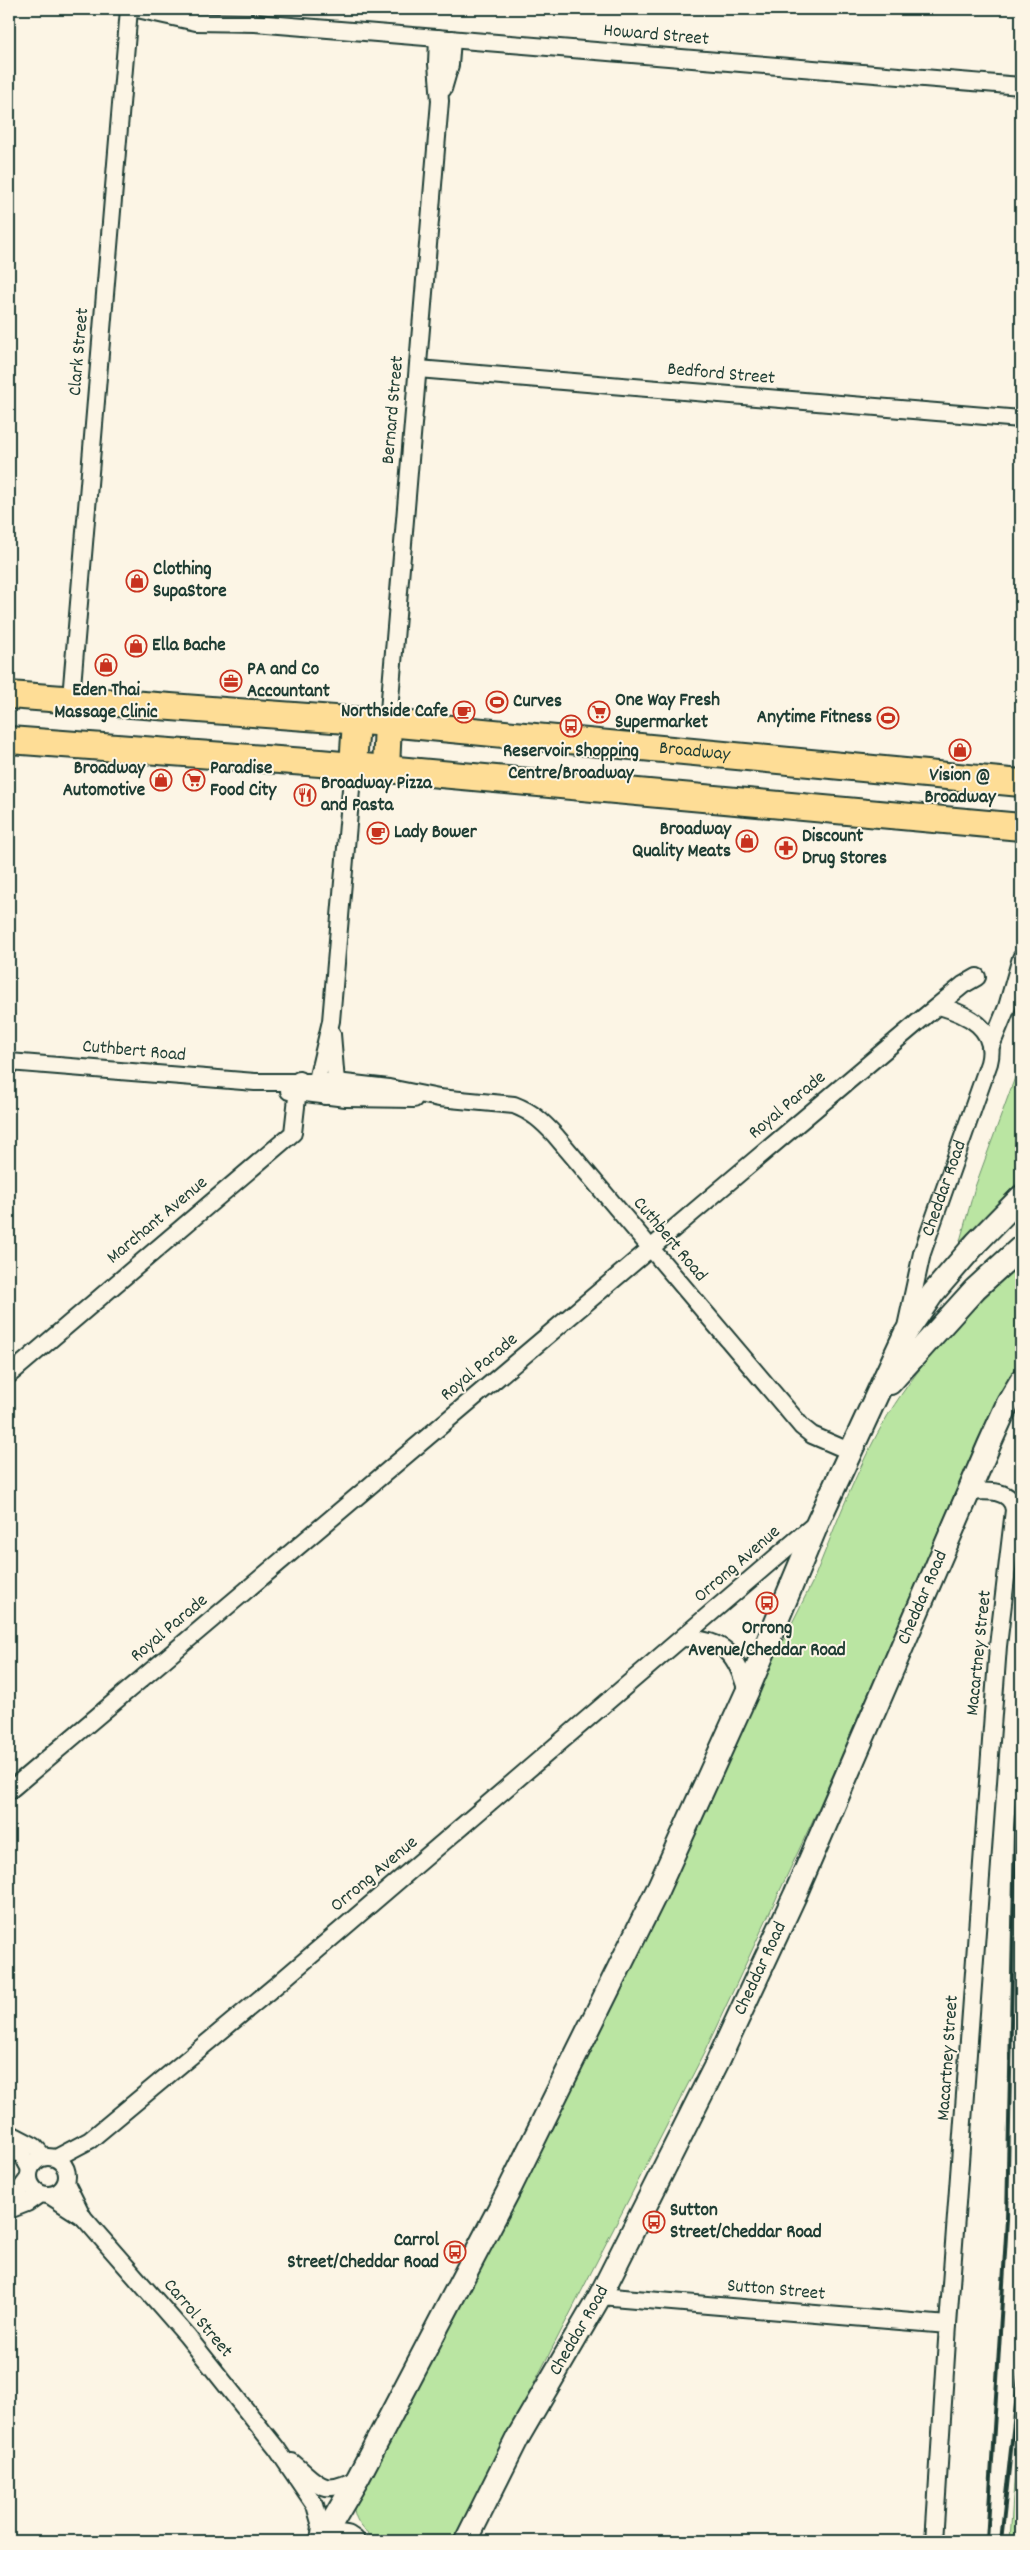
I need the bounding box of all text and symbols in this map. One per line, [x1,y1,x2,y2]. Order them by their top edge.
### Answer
street label: Howard Street [602,18,710,54]
street label: Clark Street [63,307,97,397]
street label: Bernard Street [376,355,412,465]
street label: Bedford Street [666,357,776,393]
place label: Clothing SupaStore [153,557,227,606]
shop icon: Clothing SupaStore [125,569,149,593]
place label: Ella Bache [152,633,226,660]
shop icon: Ella Bache [124,634,148,658]
shop icon: Eden Thai Massage Clinic [94,653,118,677]
place label: PA and Co Accountant [247,657,330,706]
office icon: PA and Co Accountant [219,669,243,693]
place label: Eden Thai Massage Clinic [54,678,158,727]
place label: One Way Fresh Supermarket [615,688,720,737]
place label: Curves [513,689,562,716]
sports icon: Curves [485,690,509,714]
place label: Northside Cafe [341,699,448,726]
cafe icon: Northside Cafe [452,700,476,724]
supermarket icon: One Way Fresh Supermarket [587,700,611,724]
place label: Anytime Fitness [757,705,872,732]
sports icon: Anytime Fitness [876,706,900,730]
bus stop icon: Reservoir Shopping Centre/Broadway [559,714,583,738]
street label: Broadway [658,735,732,769]
shop icon: Vision @ Broadway [948,738,972,762]
place label: Reservoir Shopping Centre/Broadway [503,739,639,788]
place label: Broadway Automotive [63,756,146,805]
place label: Paradise Food City [210,756,278,805]
place label: Vision @ Broadway [924,763,997,812]
shop icon: Broadway Automotive [149,768,173,792]
supermarket icon: Paradise Food City [182,768,206,792]
place label: Broadway Pizza and Pasta [321,771,433,820]
restaurant icon: Broadway Pizza and Pasta [293,783,317,807]
place label: Broadway Quality Meats [632,817,732,866]
place label: Lady Bower [394,820,478,847]
cafe icon: Lady Bower [366,821,390,845]
place label: Discount Drug Stores [802,824,887,873]
shop icon: Broadway Quality Meats [735,829,759,853]
pharmacy icon: Discount Drug Stores [774,836,798,860]
street label: Cuthbert Road [81,1034,187,1070]
street label: Royal Parade [743,1065,833,1147]
street label: Cheddar Road [915,1137,974,1240]
street label: Marchant Avenue [102,1171,214,1271]
street label: Cuthbert Road [625,1192,713,1288]
street label: Royal Parade [435,1327,525,1409]
street label: Orrong Avenue [689,1520,787,1610]
street label: Cheddar Road [891,1546,955,1649]
street label: Royal Parade [125,1588,215,1670]
street label: Macartney Street [960,1589,1000,1717]
bus stop icon: Orrong Avenue/Cheddar Road [755,1591,779,1615]
place label: Orrong Avenue/Cheddar Road [688,1616,846,1665]
street label: Orrong Avenue [325,1830,425,1920]
street label: Cheddar Road [727,1918,794,2020]
street label: Macartney Street [931,1994,967,2122]
place label: Sutton Street/Cheddar Road [670,2198,822,2247]
bus stop icon: Sutton Street/Cheddar Road [642,2210,666,2234]
place label: Carrol Street/Cheddar Road [287,2228,439,2277]
bus stop icon: Carrol Street/Cheddar Road [443,2240,467,2264]
street label: Sutton Street [726,2273,826,2309]
street label: Carrol Street [156,2274,238,2364]
street label: Cheddar Road [543,2281,616,2381]

